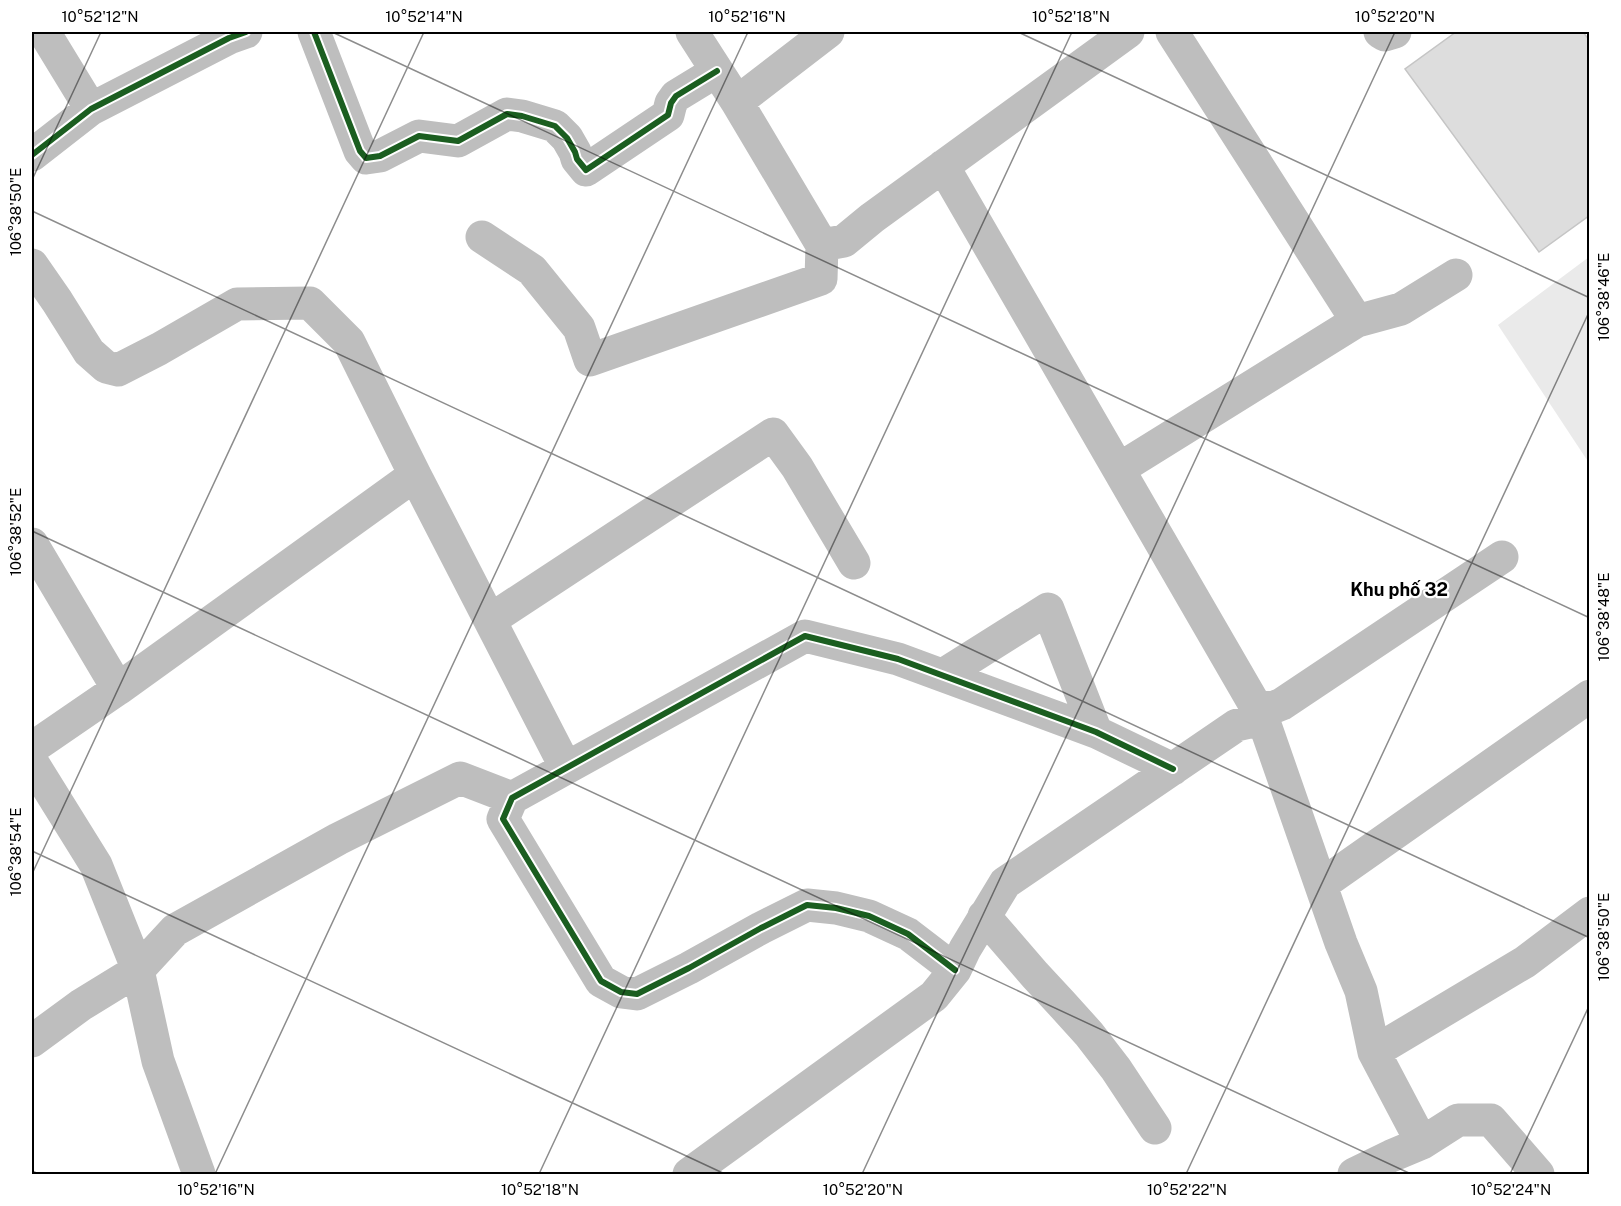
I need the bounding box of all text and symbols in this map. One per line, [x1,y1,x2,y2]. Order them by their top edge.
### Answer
text: 10°52'12"N [61,8,139,25]
text: 10°52'14"N [385,8,463,25]
text: 10°52'16"N [708,8,786,25]
text: 10°52'18"N [1032,8,1110,25]
text: 10°52'20"N [1355,8,1435,25]
text: 106°38'50"E [7,168,24,256]
text: 106°38'46"E [1595,253,1612,341]
text: 106°38'52"E [7,488,24,576]
text: 106°38'48"E [1595,572,1612,662]
district label: Khu phố 32 [1350,579,1448,600]
text: 106°38'54"E [7,808,24,896]
text: 106°38'50"E [1595,893,1612,981]
text: 10°52'16"N [177,1181,255,1198]
text: 10°52'18"N [501,1181,579,1198]
text: 10°52'20"N [823,1181,903,1198]
text: 10°52'22"N [1147,1181,1227,1198]
text: 10°52'24"N [1471,1181,1551,1198]

